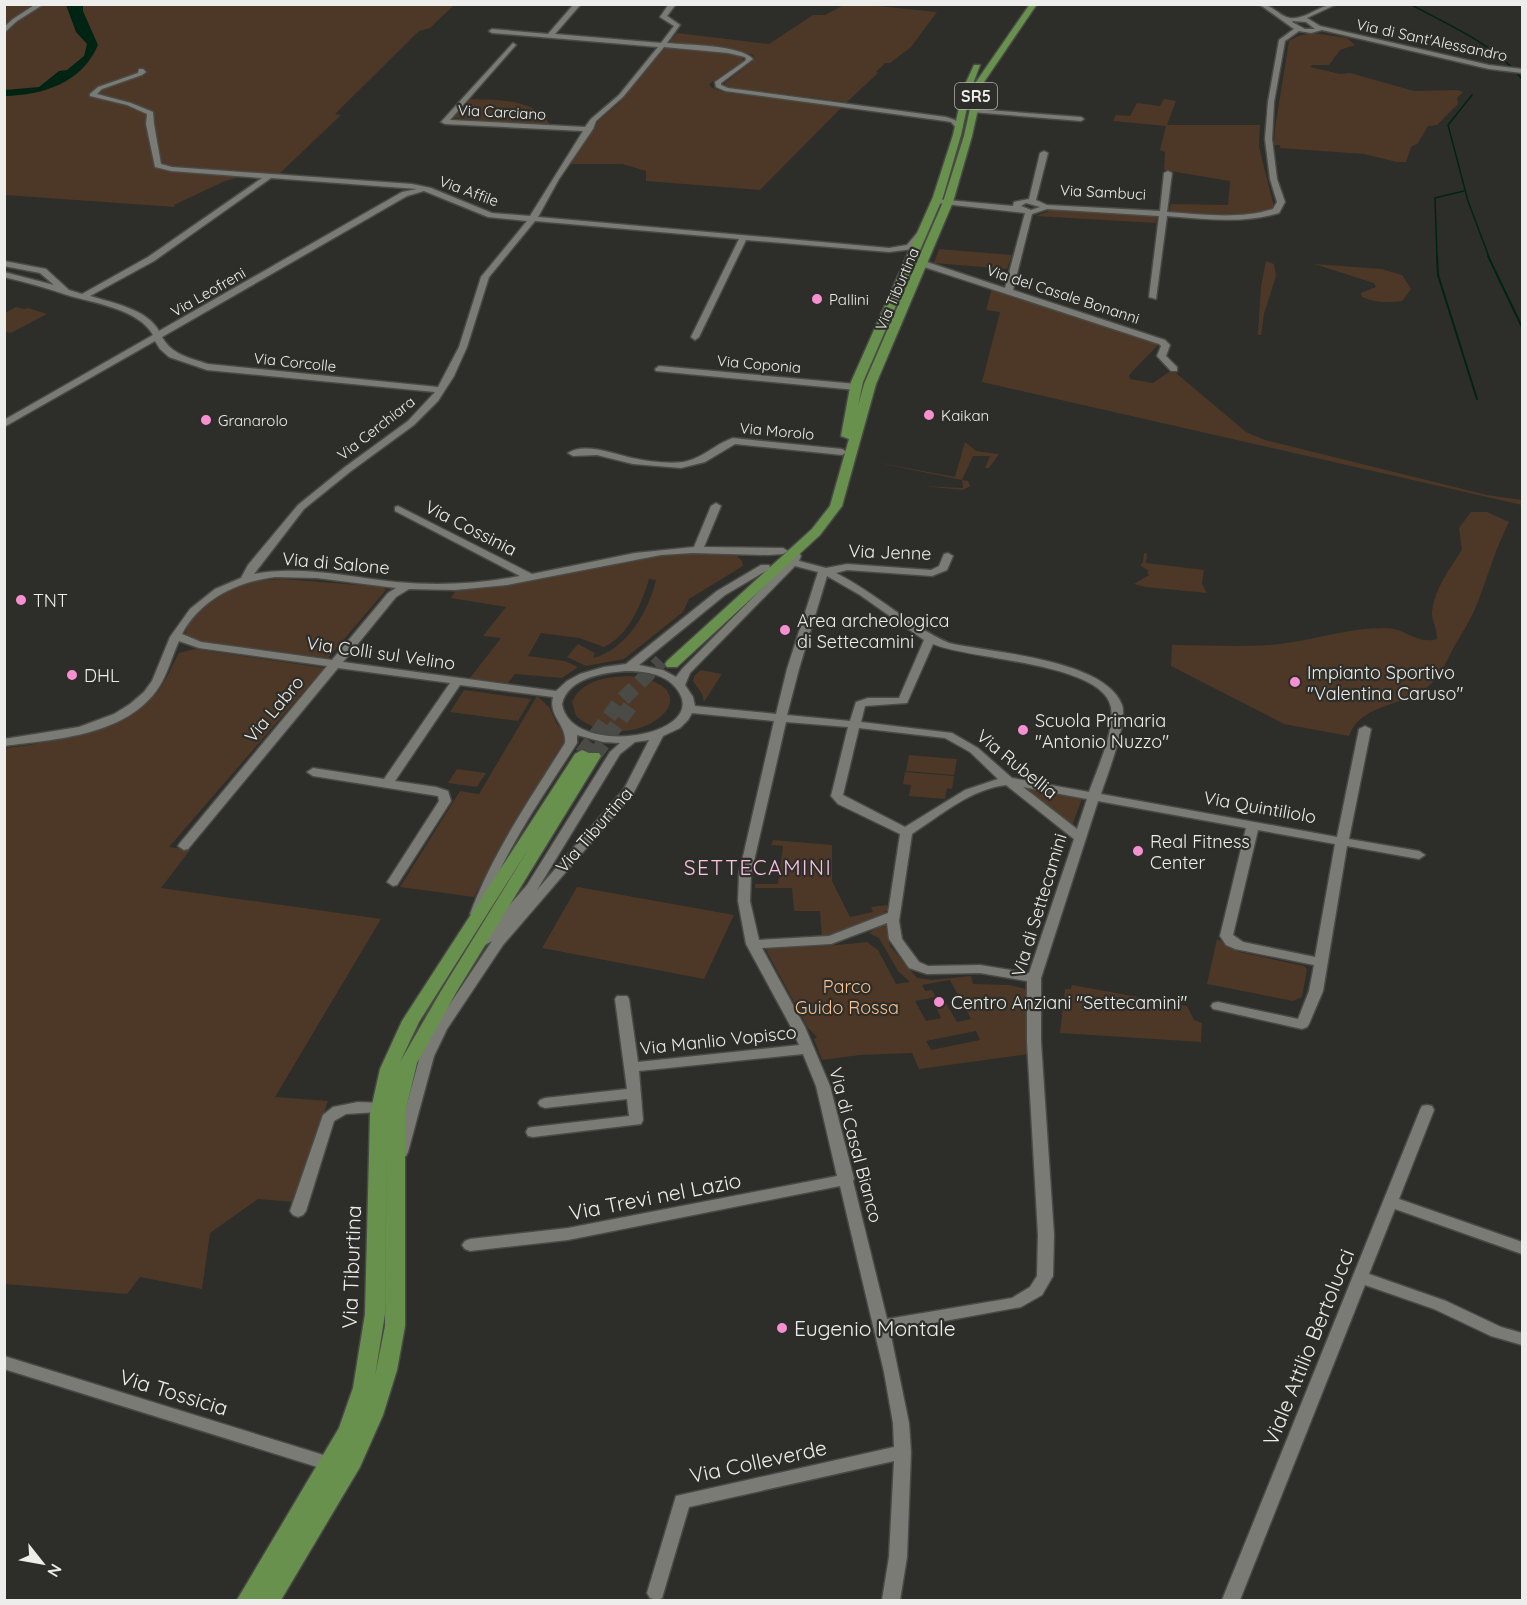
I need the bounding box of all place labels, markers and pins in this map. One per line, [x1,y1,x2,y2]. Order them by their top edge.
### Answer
place label: Pallini [829,290,869,309]
marker: Pallini [810,292,824,306]
place label: Kaikan [941,406,989,425]
marker: Kaikan [922,408,936,422]
place label: Granarolo [218,411,288,430]
marker: Granarolo [199,413,213,427]
place label: TNT [33,589,68,612]
marker: TNT [14,593,28,607]
place label: Area archeologica di Settecamini [797,609,949,653]
marker: Area archeologica di Settecamini [778,623,792,637]
place label: Impianto Sportivo "Valentina Caruso" [1307,661,1463,705]
place label: DHL [84,664,120,687]
marker: DHL [65,668,79,682]
marker: Impianto Sportivo "Valentina Caruso" [1288,675,1302,689]
place label: Scuola Primaria "Antonio Nuzzo" [1035,709,1169,753]
marker: Scuola Primaria "Antonio Nuzzo" [1016,723,1030,737]
place label: Real Fitness Center [1150,830,1250,874]
marker: Real Fitness Center [1131,844,1145,858]
place label: Centro Anziani "Settecamini" [951,991,1188,1014]
marker: Centro Anziani "Settecamini" [932,995,946,1009]
place label: Eugenio Montale [794,1315,956,1341]
marker: Eugenio Montale [775,1321,789,1335]

